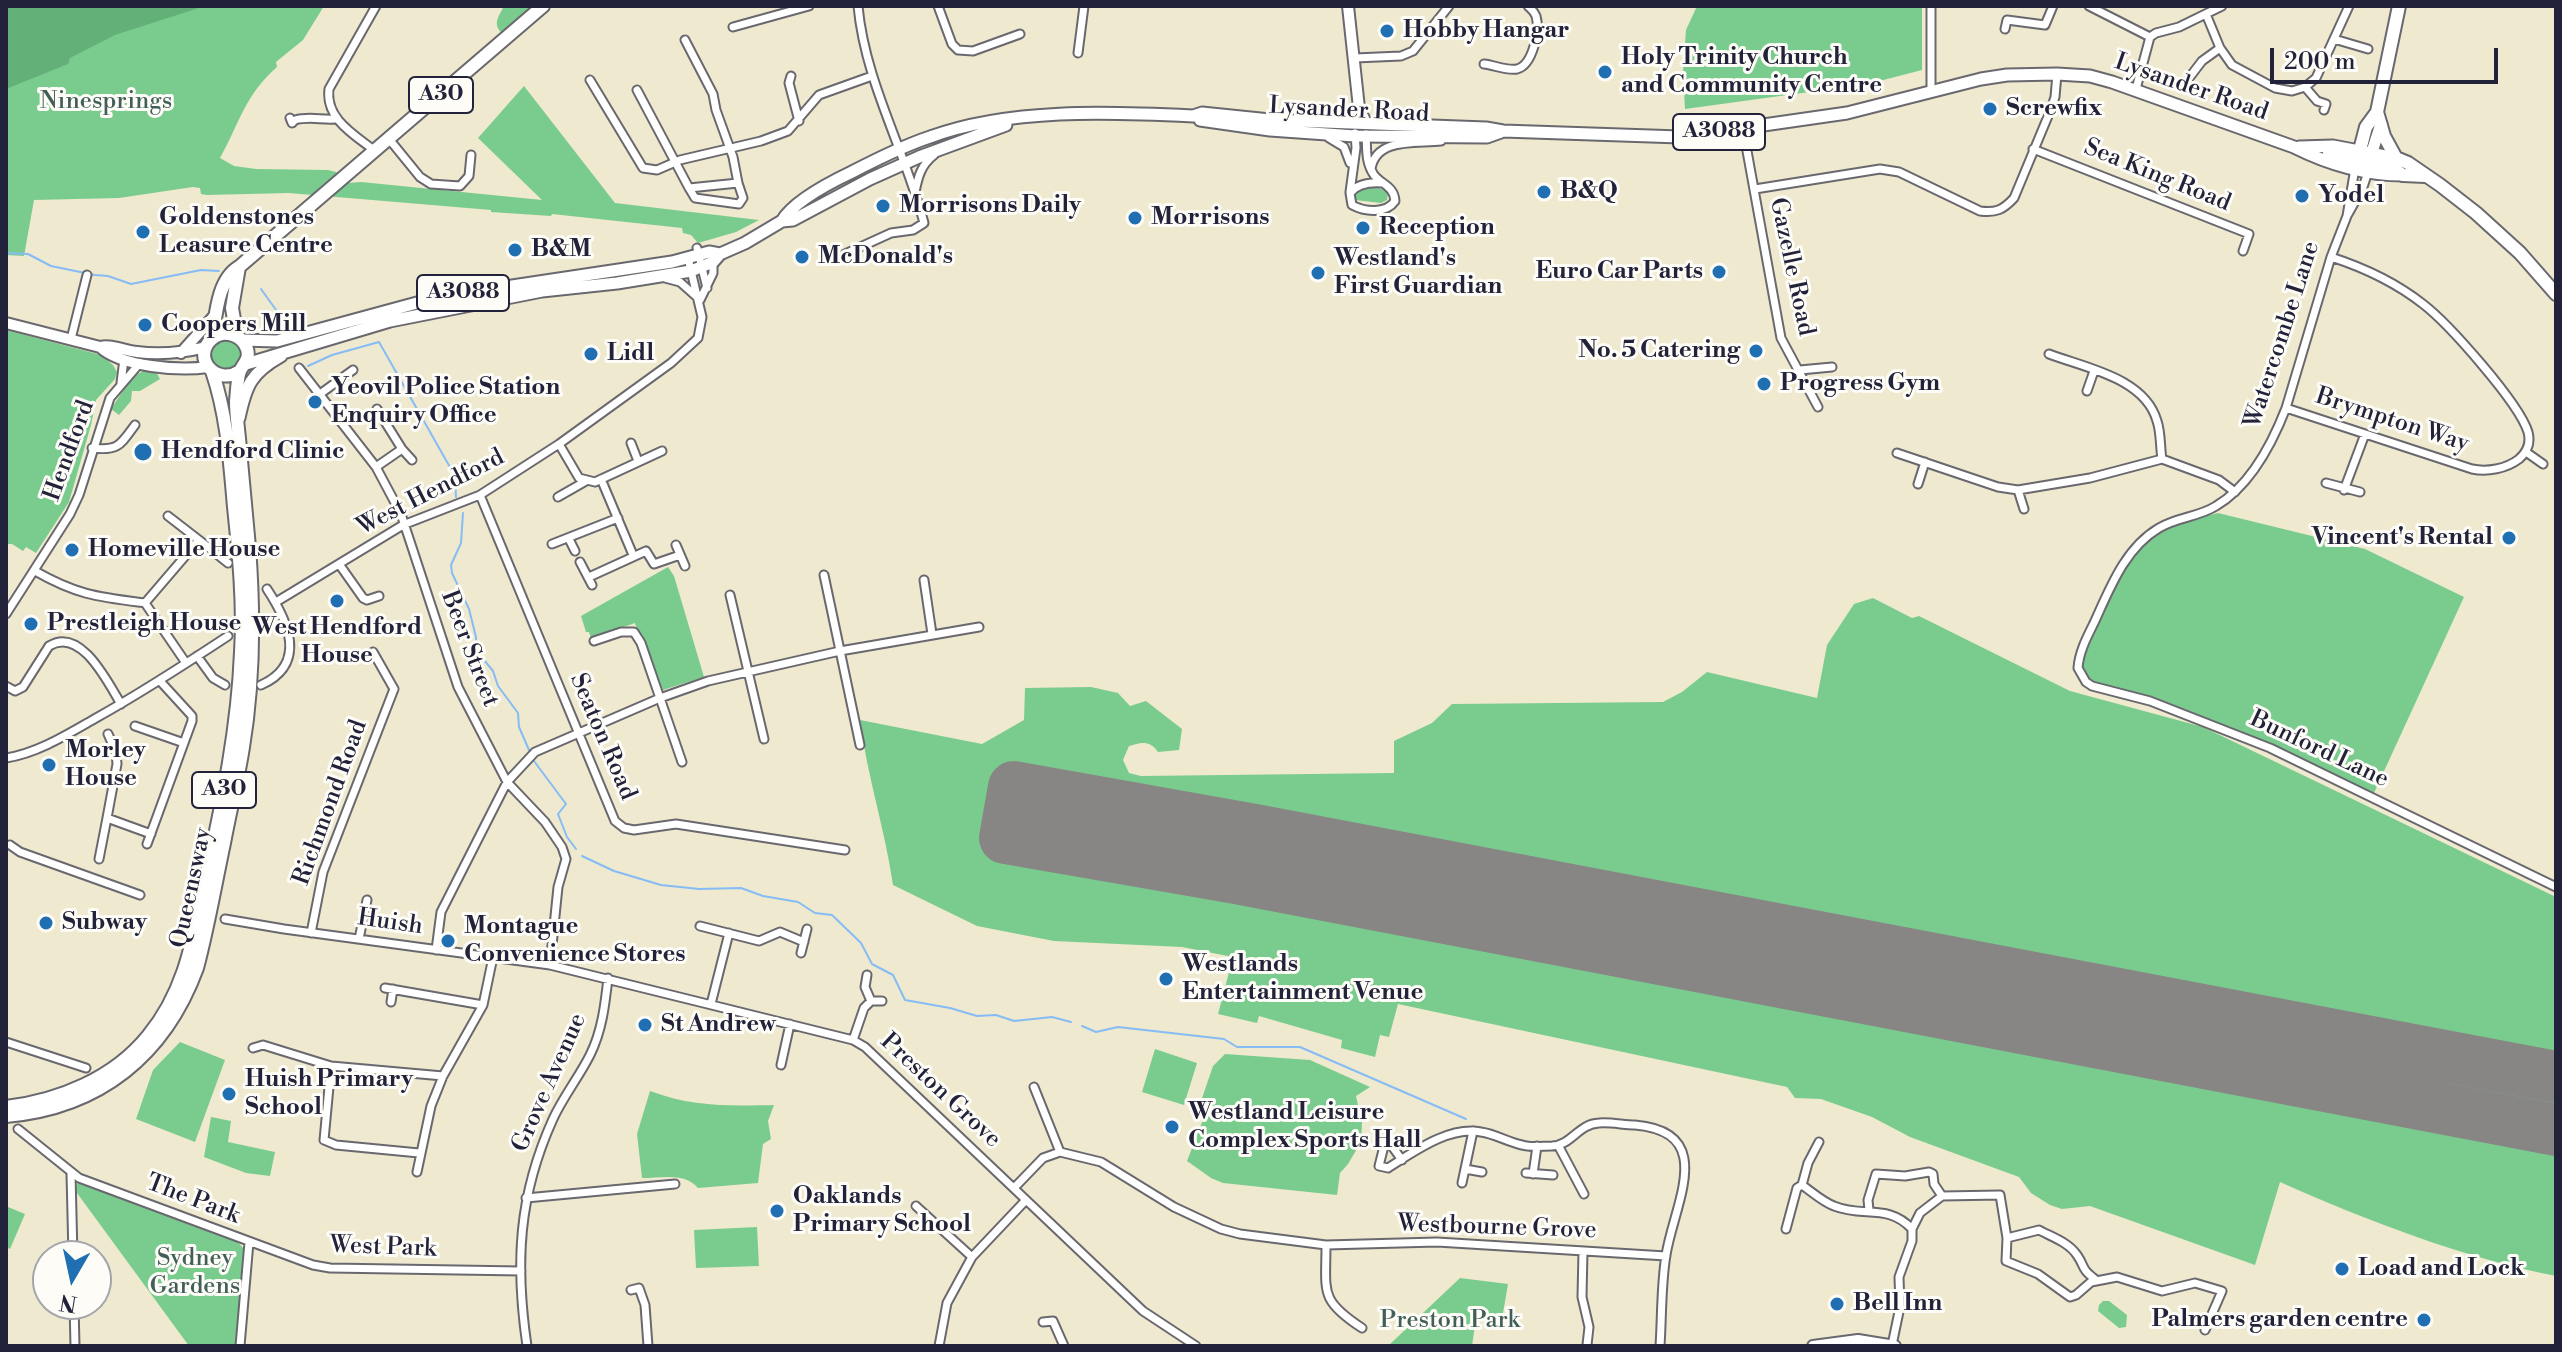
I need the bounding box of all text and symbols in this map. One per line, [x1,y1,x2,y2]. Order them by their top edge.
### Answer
place label: Hobby Hangar [1403,17,1569,45]
marker: Hobby Hangar [1378,22,1396,40]
scale bar [2274,32,2502,82]
place label: Holy Trinity Church and Community Centre [1621,44,1882,100]
text: 200 m [2284,47,2355,77]
street label: Lysander Road [2110,48,2272,128]
marker: Holy Trinity Church and Community Centre [1596,63,1614,81]
road number: A30 [409,77,473,113]
park label: Ninesprings [40,88,172,116]
street label: Lysander Road [1268,92,1430,130]
place label: Screwfix [2006,95,2102,123]
marker: Screwfix [1981,100,1999,118]
road number: A3088 [1673,114,1765,150]
street label: Sea King Road [2079,133,2235,219]
place label: B&Q [1560,178,1618,206]
place label: Yodel [2318,182,2384,210]
marker: B&Q [1535,183,1553,201]
marker: Yodel [2293,187,2311,205]
place label: Morrisons Daily [899,192,1081,220]
street label: Gazelle Road [1762,195,1820,339]
marker: Morrisons Daily [874,197,892,215]
place label: Goldenstones Leasure Centre [159,204,333,260]
place label: Morrisons [1151,204,1270,232]
marker: Morrisons [1126,209,1144,227]
place label: Reception [1379,214,1495,242]
marker: Reception [1354,219,1372,237]
marker: Goldenstones Leasure Centre [134,223,152,241]
place label: B&M [531,236,591,264]
street label: Watercombe Lane [2239,238,2327,432]
marker: B&M [506,241,524,259]
place label: McDonald's [818,243,953,271]
place label: Westland's First Guardian [1334,245,1502,301]
marker: McDonald's [793,248,811,266]
place label: Euro Car Parts [1535,258,1703,286]
marker: Euro Car Parts [1710,263,1728,281]
marker: Westland's First Guardian [1309,264,1327,282]
road number: A3088 [417,275,509,311]
place label: Coopers Mill [161,311,306,339]
marker: Coopers Mill [136,316,154,334]
place label: No. 5 Catering [1578,337,1740,365]
place label: Lidl [607,340,654,368]
marker: No. 5 Catering [1747,342,1765,360]
marker: Lidl [582,345,600,363]
place label: Progress Gym [1780,370,1940,398]
place label: Yeovil Police Station Enquiry Office [331,374,560,430]
marker: Progress Gym [1755,375,1773,393]
street label: Brympton Way [2312,383,2472,459]
marker: Yeovil Police Station Enquiry Office [306,393,324,411]
street label: Hendford [39,397,101,505]
place label: Hendford Clinic [161,438,344,466]
marker: Hendford Clinic [132,441,154,463]
street label: West Hendford [353,444,509,542]
place label: Vincent's Rental [2312,524,2493,552]
marker: Vincent's Rental [2500,529,2518,547]
place label: Homeville House [88,536,281,564]
marker: Homeville House [63,541,81,559]
street label: Beer Street [434,587,504,711]
marker: West Hendford House [328,592,346,610]
place label: Prestleigh House [47,610,241,638]
place label: West Hendford House [252,614,422,670]
marker: Prestleigh House [22,615,40,633]
street label: Seaton Road [562,669,642,805]
street label: Bunford Lane [2245,705,2393,795]
street label: Richmond Road [288,716,374,890]
place label: Morley House [65,737,146,793]
marker: Morley House [40,756,58,774]
road number: A30 [192,772,256,808]
street label: Queensway [165,825,219,951]
street label: Huish [355,904,425,942]
place label: Subway [62,909,147,937]
place label: Montague Convenience Stores [464,913,686,969]
marker: Subway [37,914,55,932]
marker: Montague Convenience Stores [439,932,457,950]
place label: Westlands Entertainment Venue [1182,951,1423,1007]
marker: Westlands Entertainment Venue [1157,970,1175,988]
street label: Grove Avenue [507,1009,593,1157]
place label: St Andrew [661,1011,776,1039]
marker: St Andrew [636,1016,654,1034]
street label: Preston Grove [874,1028,1006,1154]
place label: Huish Primary School [245,1066,413,1122]
marker: Huish Primary School [220,1085,238,1103]
place label: Westland Leisure Complex Sports Hall [1188,1099,1421,1155]
marker: Westland Leisure Complex Sports Hall [1163,1118,1181,1136]
street label: The Park [142,1169,244,1231]
place label: Oaklands Primary School [793,1183,971,1239]
marker: Oaklands Primary School [768,1202,786,1220]
street label: Westbourne Grove [1397,1210,1597,1246]
street label: West Park [329,1232,437,1264]
north arrow [32,1240,112,1320]
park label: Sydney Gardens [150,1245,240,1301]
place label: Load and Lock [2358,1255,2525,1283]
marker: Load and Lock [2333,1260,2351,1278]
text: N [58,1288,79,1317]
place label: Bell Inn [1853,1290,1942,1318]
marker: Bell Inn [1828,1295,1846,1313]
place label: Palmers garden centre [2151,1306,2408,1334]
park label: Preston Park [1380,1307,1520,1335]
marker: Palmers garden centre [2415,1311,2433,1329]

